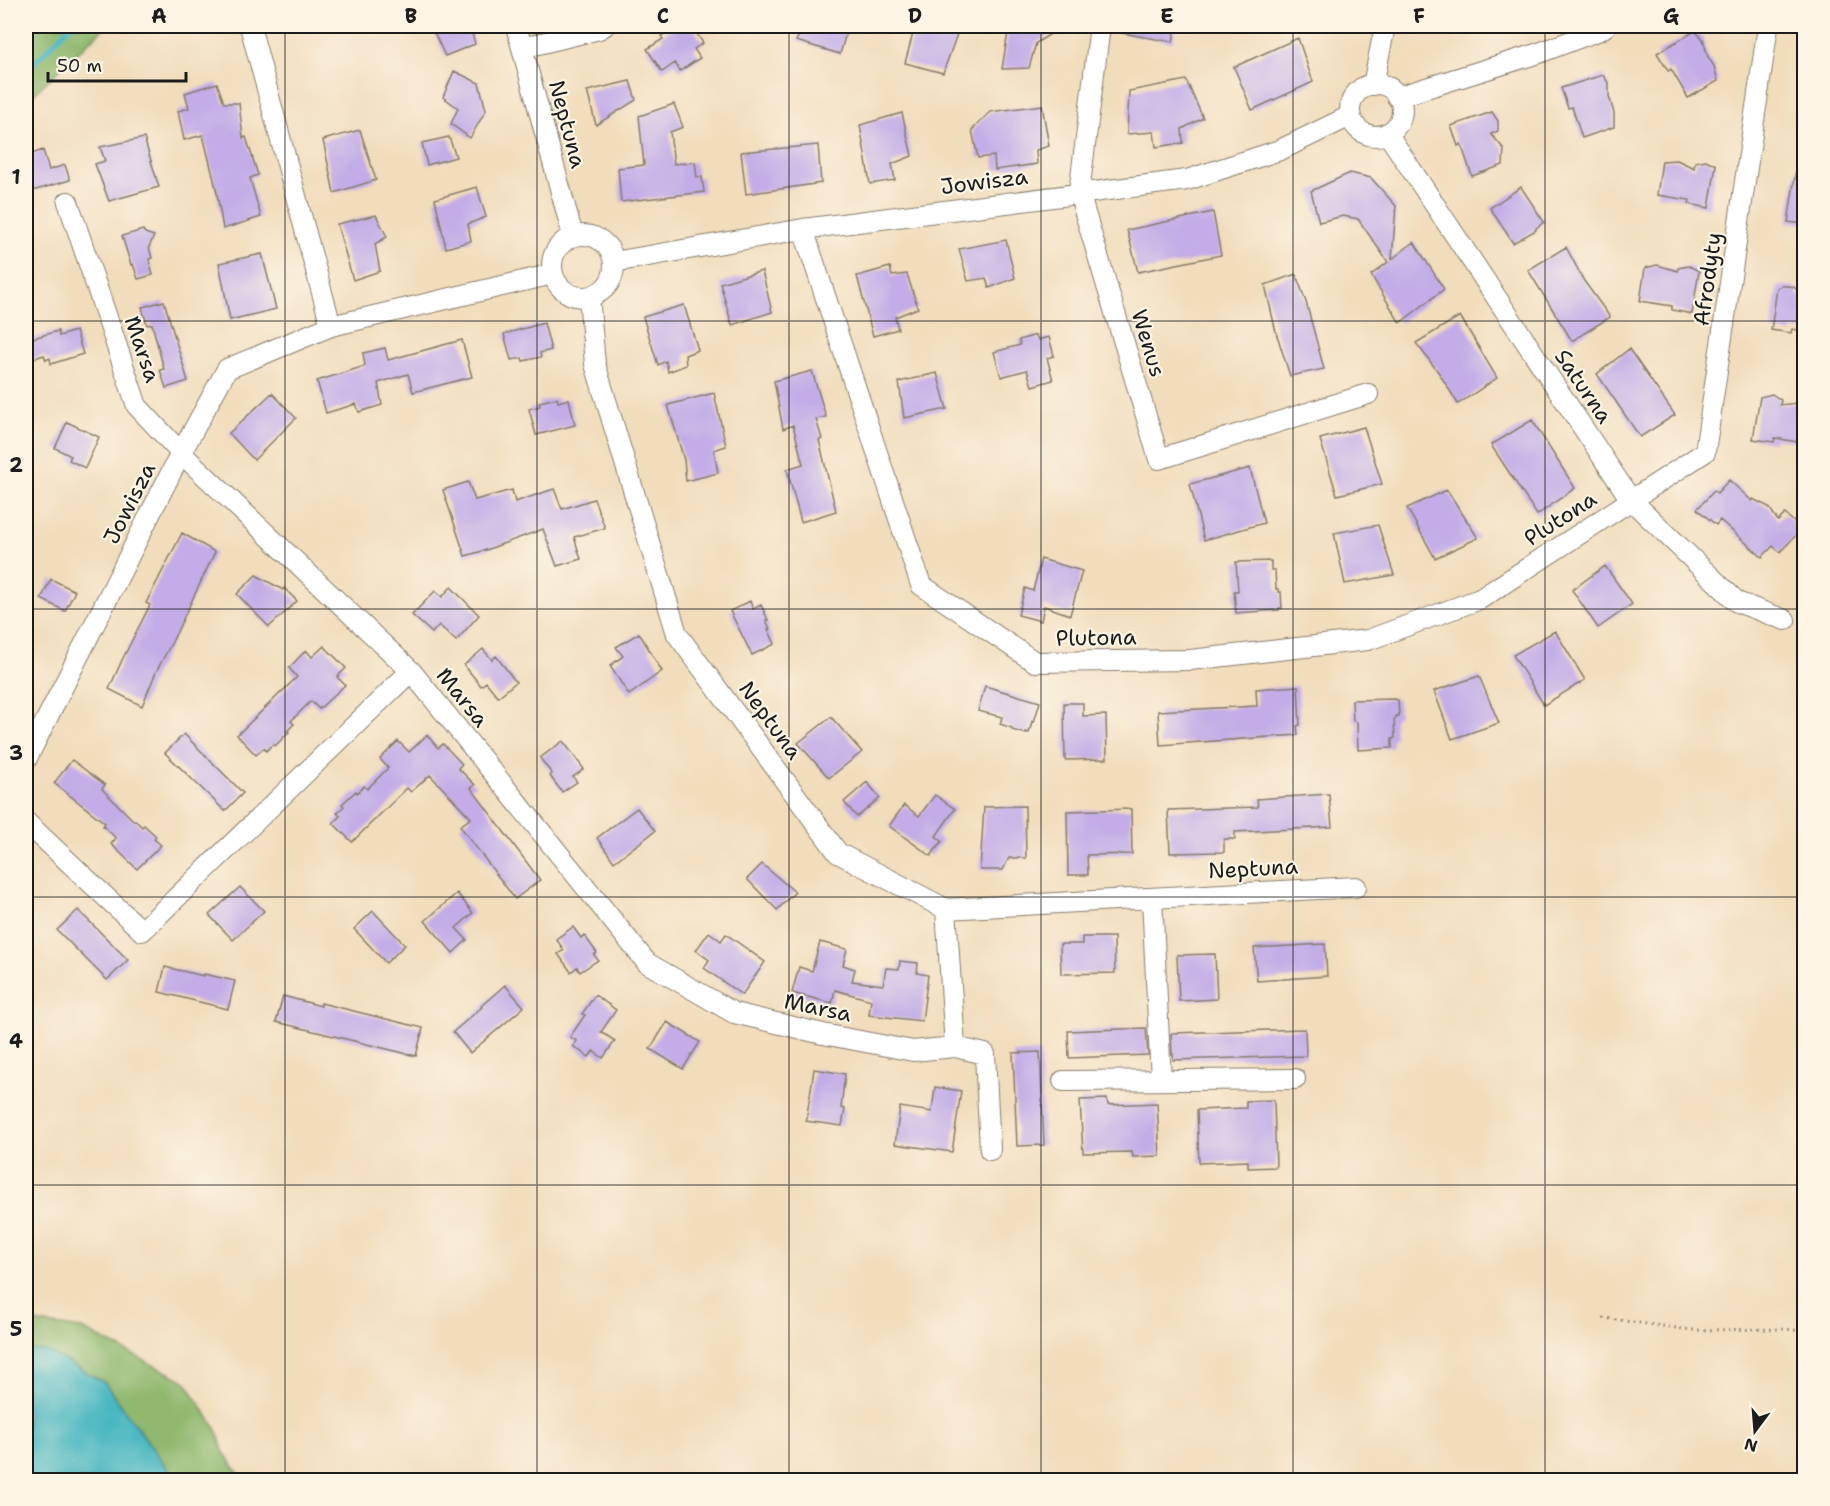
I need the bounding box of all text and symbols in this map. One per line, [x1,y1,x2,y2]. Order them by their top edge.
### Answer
text: A [151,3,167,29]
text: B [405,3,417,29]
text: C [657,3,669,29]
text: D [908,3,922,29]
text: E [1160,3,1174,29]
text: F [1413,3,1425,29]
text: G [1663,3,1679,29]
scale bar [48,45,186,83]
text: 50 m [57,54,102,78]
street label: Neptuna [542,77,593,172]
street label: Jowisza [939,162,1030,201]
text: 1 [11,164,21,190]
street label: Afrodyty [1687,230,1728,328]
street label: Wenus [1125,306,1172,380]
street label: Marsa [118,312,167,386]
street label: Saturna [1548,343,1619,429]
text: 2 [9,452,23,478]
street label: Jowisza [97,457,162,549]
street label: Plutona [1518,484,1602,553]
street label: Plutona [1055,622,1137,653]
street label: Marsa [430,662,496,733]
street label: Neptuna [732,675,809,765]
text: 3 [9,740,23,766]
street label: Neptuna [1207,852,1299,885]
street label: Marsa [782,986,855,1029]
text: 4 [9,1028,23,1054]
text: 5 [10,1316,22,1342]
north arrow [1725,1401,1785,1461]
text: N [1742,1433,1760,1457]

